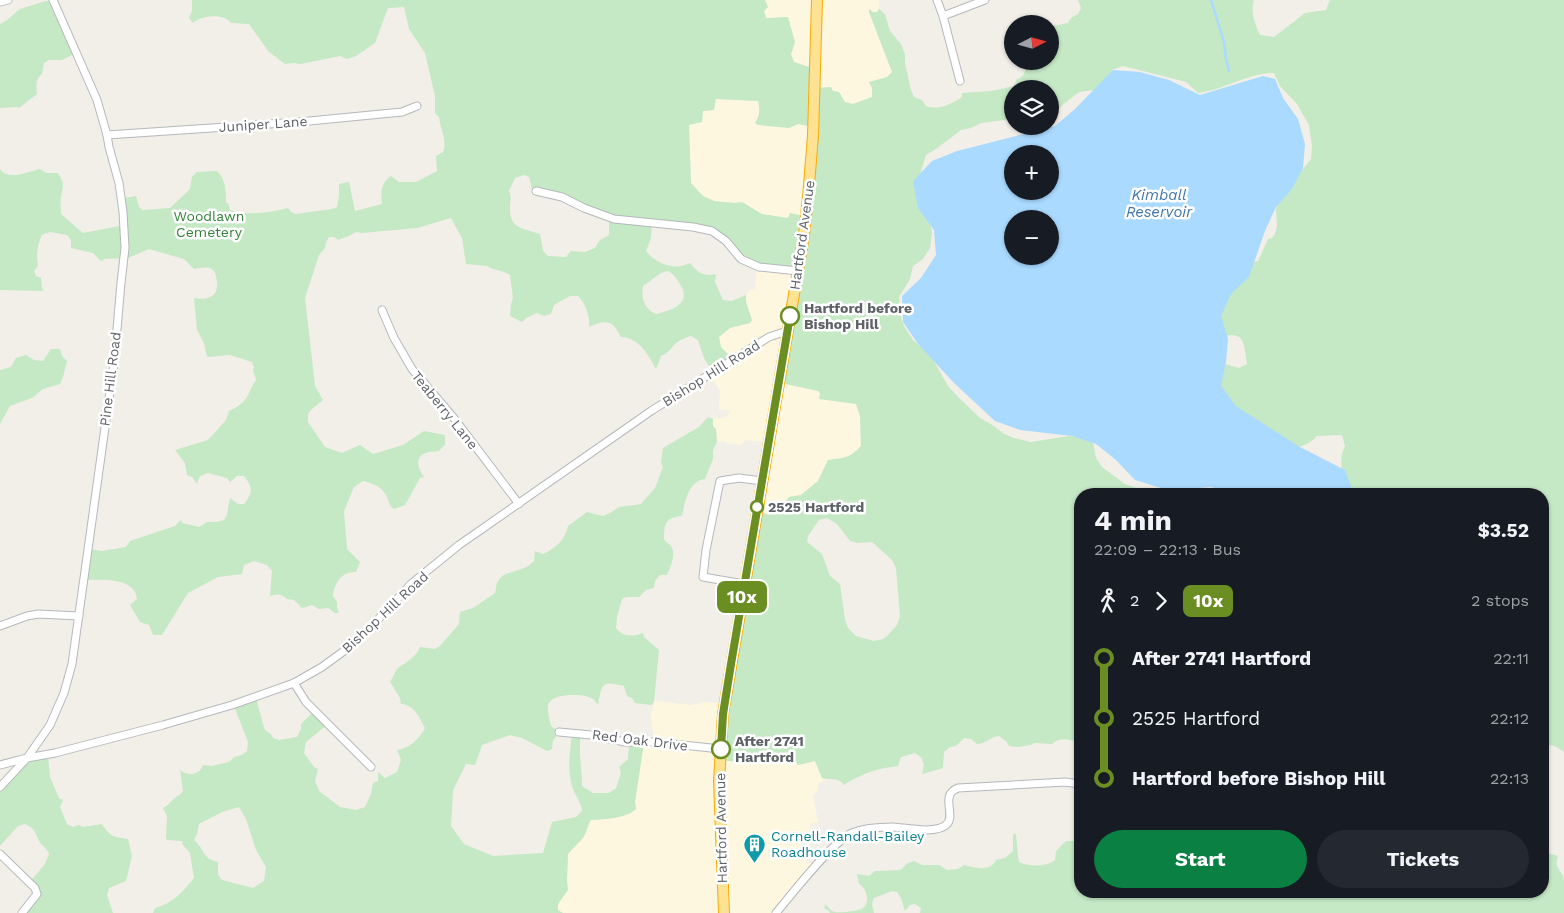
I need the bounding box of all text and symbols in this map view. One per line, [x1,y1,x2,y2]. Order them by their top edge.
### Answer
north arrow [1004,15,1059,70]
map controls [1004,15,1059,265]
button: layers [1004,80,1059,135]
street label: Juniper Lane [218,113,308,135]
button: + [1004,145,1059,200]
street label: Hartford Avenue [786,179,818,291]
water label: Kimball Reservoir [1126,186,1193,221]
park label: Woodlawn Cemetery [174,208,244,240]
button: − [1004,210,1059,265]
place label: Hartford before Bishop Hill [804,300,912,332]
marker: Hartford before Bishop Hill [780,306,800,326]
street label: Pine Hill Road [96,331,124,427]
street label: Bishop Hill Road [659,337,763,409]
street label: Teaberry Lane [409,368,481,452]
place label: 2525 Hartford [768,499,864,515]
marker: 2525 Hartford [750,500,764,514]
text: 4 min [1094,504,1172,537]
text: $3.52 [1478,519,1529,542]
text: 22:09 – 22:13 · Bus [1094,540,1241,559]
street label: Bishop Hill Road [339,568,431,656]
line badge: 10x [713,581,771,613]
text: 10x [727,586,757,607]
icon: walk [1094,587,1122,615]
icon: forward [1147,587,1175,615]
text: 10x [1193,590,1223,611]
text: 2 [1130,591,1139,610]
text: 2 stops [1471,591,1529,610]
text: After 2741 Hartford [1132,647,1311,670]
text: 22:11 [1493,649,1529,668]
text: 2525 Hartford [1132,707,1260,730]
text: 22:12 [1490,709,1529,728]
street label: Red Oak Drive [591,726,689,754]
place label: After 2741 Hartford [735,733,804,765]
marker: After 2741 Hartford [711,739,731,759]
text: Hartford before Bishop Hill [1132,767,1385,790]
text: 22:13 [1490,769,1529,788]
street label: Hartford Avenue [712,773,730,883]
place label: Cornell-Randall-Bailey Roadhouse [771,828,925,860]
button: Start [1094,830,1307,888]
button: Tickets [1317,830,1529,888]
building icon: Cornell-Randall-Bailey Roadhouse [743,832,767,863]

